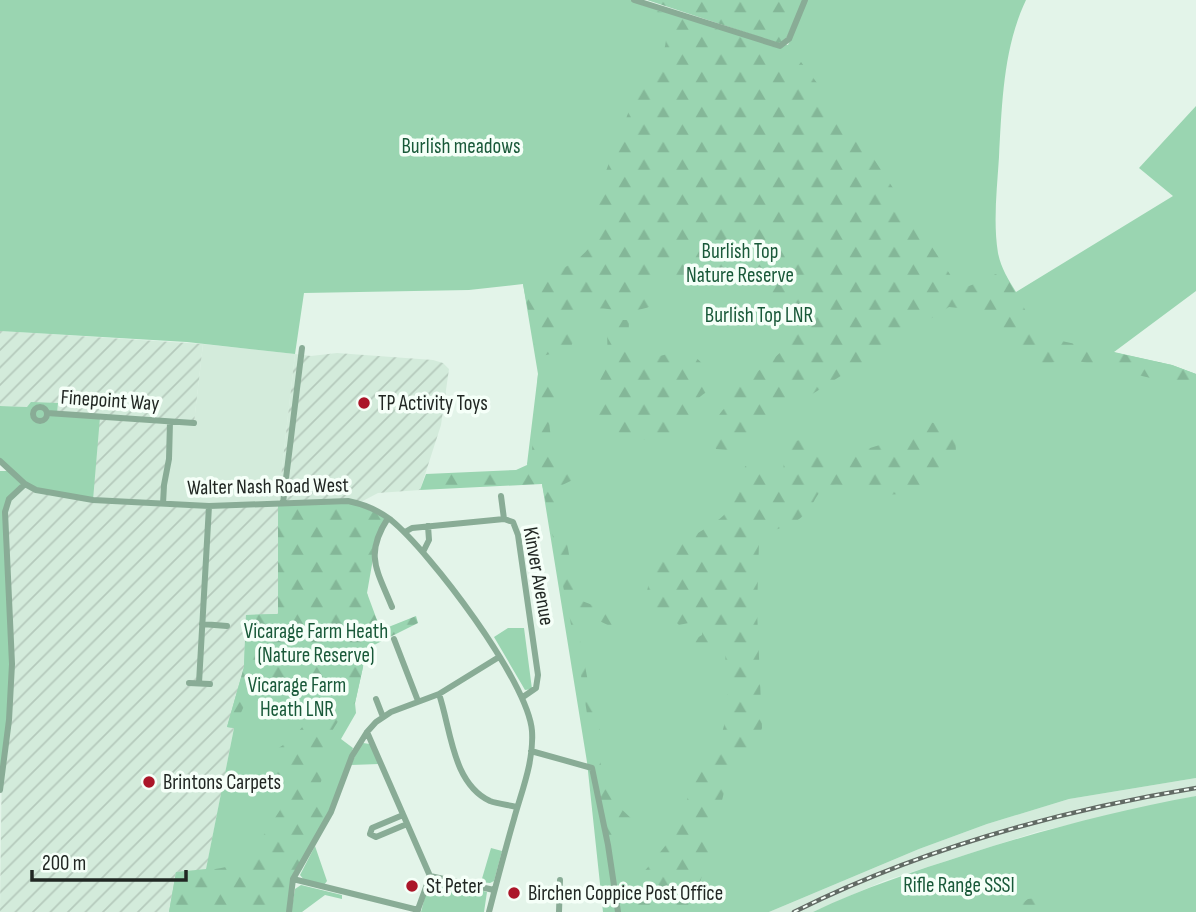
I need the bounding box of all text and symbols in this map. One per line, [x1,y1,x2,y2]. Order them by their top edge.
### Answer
park label: Burlish meadows [402,134,521,159]
park label: Burlish Top Nature Reserve [686,239,794,288]
park label: Burlish Top LNR [705,303,813,328]
street label: Finepoint Way [60,385,160,416]
place label: TP Activity Toys [378,391,488,416]
marker: TP Activity Toys [356,395,372,411]
street label: Walter Nash Road West [187,473,349,500]
street label: Kinver Avenue [518,525,559,627]
park label: Vicarage Farm Heath (Nature Reserve) [244,619,388,668]
park label: Vicarage Farm Heath LNR [248,673,346,722]
place label: Brintons Carpets [163,770,281,795]
marker: Brintons Carpets [141,774,157,790]
scale bar [32,838,186,882]
text: 200 m [42,851,86,876]
park label: Rifle Range SSSI [903,873,1015,898]
place label: St Peter [426,874,483,899]
marker: St Peter [404,878,420,894]
place label: Birchen Coppice Post Office [528,881,723,906]
marker: Birchen Coppice Post Office [506,885,522,901]

